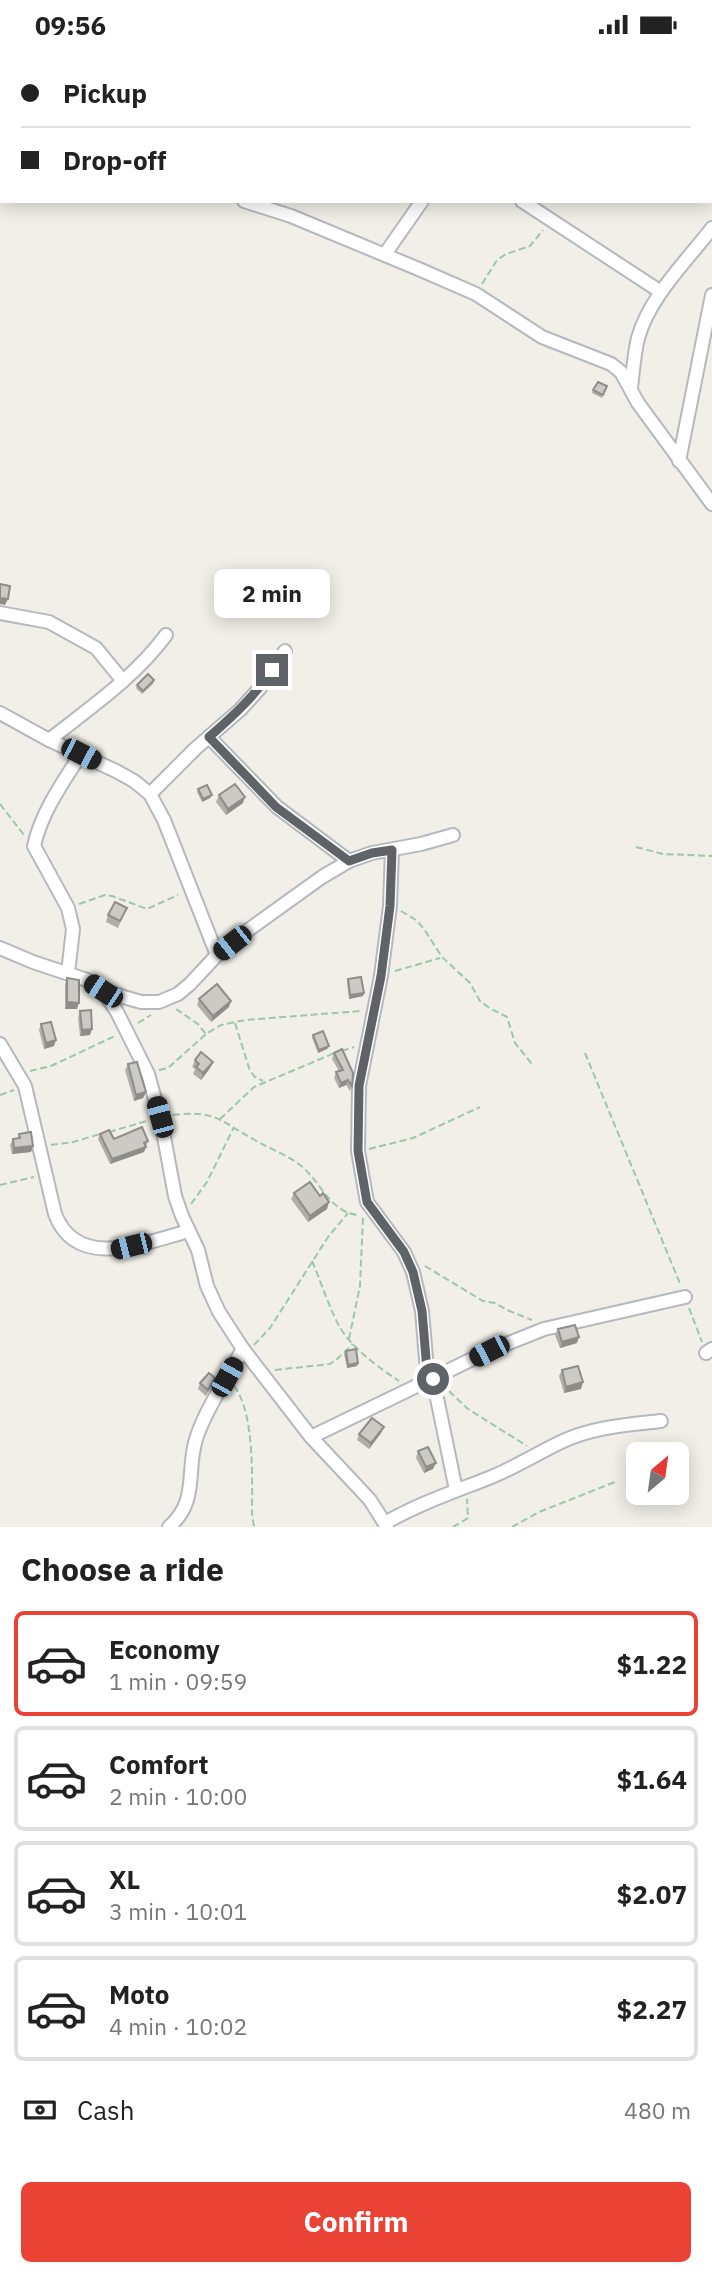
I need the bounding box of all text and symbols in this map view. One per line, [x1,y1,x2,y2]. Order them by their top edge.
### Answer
text: 09:56 [35,8,106,42]
text: Pickup [63,76,147,110]
text: Drop-off [63,143,166,177]
callout: 2 min [214,569,330,617]
text: 2 min [242,578,302,608]
route end [256,654,288,686]
car [58,735,105,773]
car [209,922,256,964]
car [80,971,127,1011]
car [145,1094,176,1140]
car [109,1231,154,1261]
car [466,1332,513,1370]
car [208,1354,247,1400]
route start [417,1363,449,1395]
north arrow [626,1442,690,1505]
map controls [626,1442,689,1505]
text: Choose a ride [21,1548,224,1590]
icon: car [25,1632,88,1695]
text: Economy [109,1632,220,1666]
text: $1.22 [617,1647,687,1681]
text: 1 min · 09:59 [109,1666,247,1696]
icon: car [25,1747,88,1810]
text: Comfort [109,1747,208,1781]
text: $1.64 [617,1762,687,1796]
text: 2 min · 10:00 [109,1781,247,1811]
icon: car [25,1862,88,1925]
text: XL [109,1862,140,1896]
text: $2.07 [617,1877,687,1911]
text: 3 min · 10:01 [109,1896,247,1926]
icon: car [25,1977,88,2040]
text: Moto [109,1977,169,2011]
text: $2.27 [617,1992,687,2026]
text: 4 min · 10:02 [109,2011,247,2041]
icon: cash [21,2091,59,2129]
text: Cash [77,2093,134,2127]
text: 480 m [624,2095,691,2125]
button: Confirm [21,2182,691,2262]

